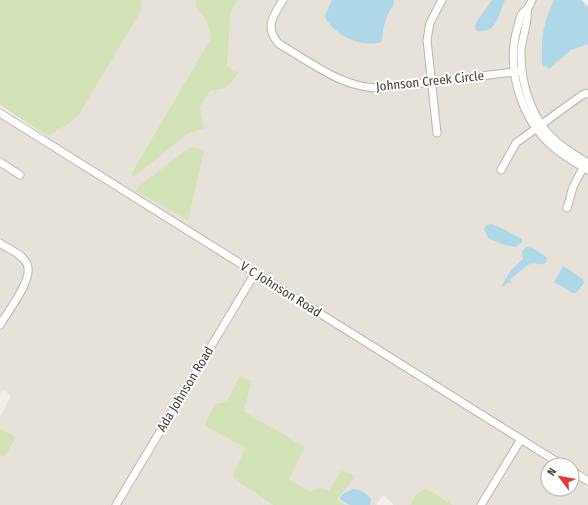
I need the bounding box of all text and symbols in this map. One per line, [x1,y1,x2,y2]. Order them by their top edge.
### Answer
street label: Johnson Creek Circle [375,68,485,94]
street label: V C Johnson Road [238,258,324,320]
street label: Ada Johnson Road [154,344,216,434]
north arrow [540,457,580,497]
text: N [545,466,559,478]

